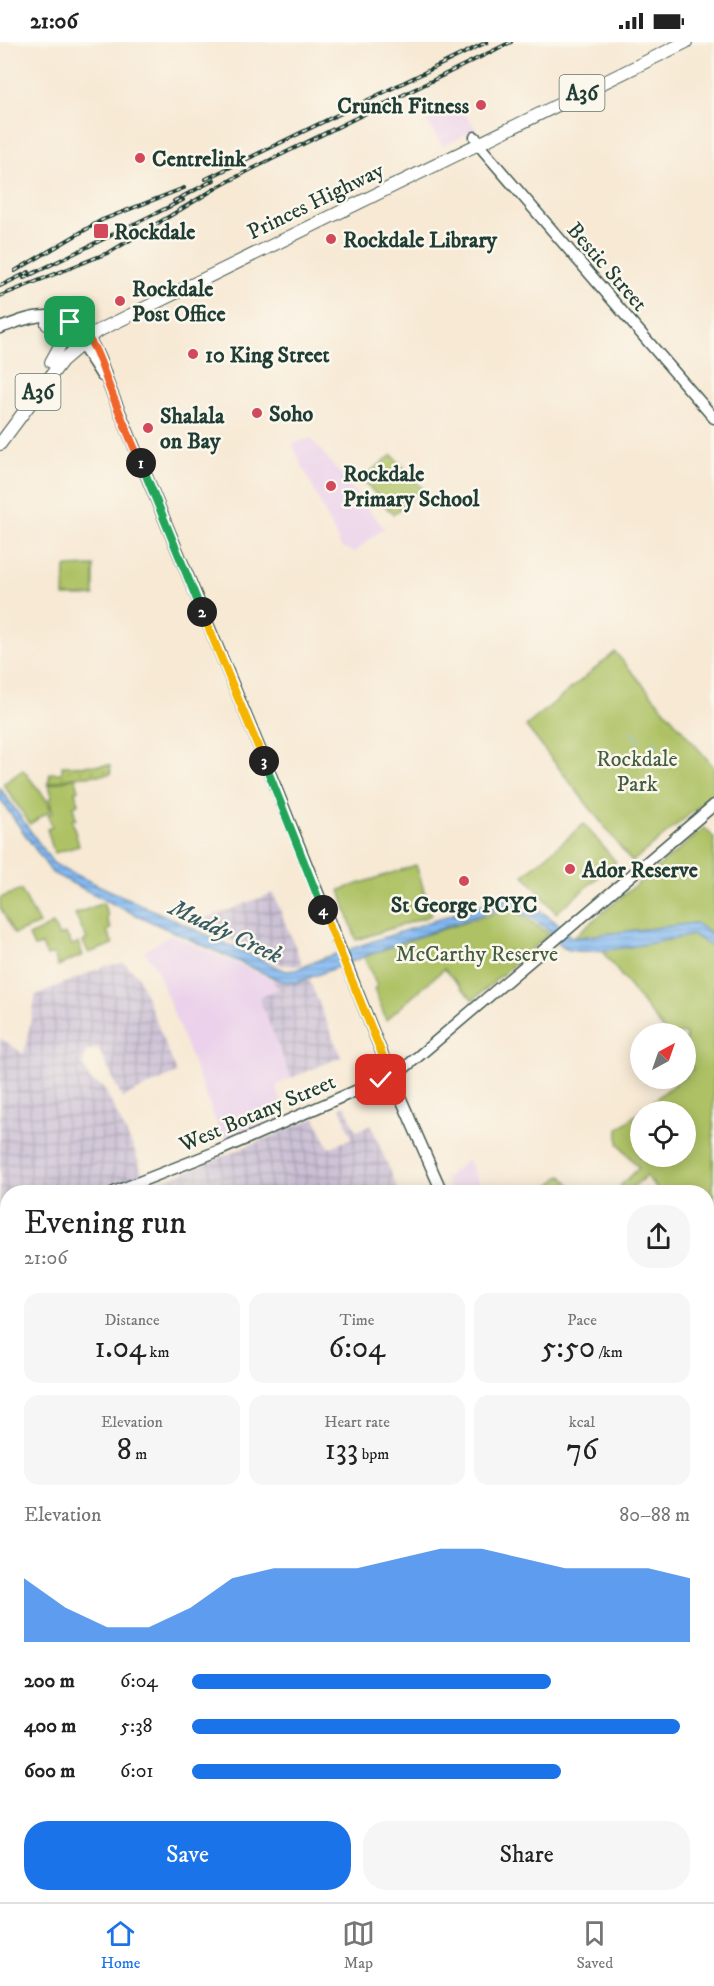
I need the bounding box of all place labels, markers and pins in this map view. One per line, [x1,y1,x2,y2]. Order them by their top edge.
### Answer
place label: Crunch Fitness [337,93,470,120]
marker: Crunch Fitness [474,98,488,112]
place label: Centrelink [152,146,247,173]
marker: Centrelink [133,151,147,165]
place label: Rockdale [114,219,195,246]
marker: Rockdale [92,222,110,240]
place label: Rockdale Library [343,227,498,254]
marker: Rockdale Library [324,232,338,246]
place label: Rockdale Post Office [132,276,226,328]
marker: Rockdale Post Office [113,294,127,308]
pin [44,296,95,347]
place label: 10 King Street [205,342,330,369]
marker: 10 King Street [186,347,200,361]
place label: Soho [269,401,314,428]
place label: Shalala on Bay [160,403,225,455]
marker: Soho [250,406,264,420]
marker: Shalala on Bay [141,421,155,435]
pin: 1 [126,448,156,478]
place label: Rockdale Primary School [343,461,480,513]
marker: Rockdale Primary School [324,479,338,493]
pin: 2 [187,597,217,627]
pin: 3 [249,746,279,776]
place label: Ador Reserve [581,857,698,884]
marker: Ador Reserve [563,862,577,876]
marker: St George PCYC [457,874,471,888]
place label: St George PCYC [391,892,537,919]
pin: 4 [308,895,338,925]
pin [355,1054,406,1105]

